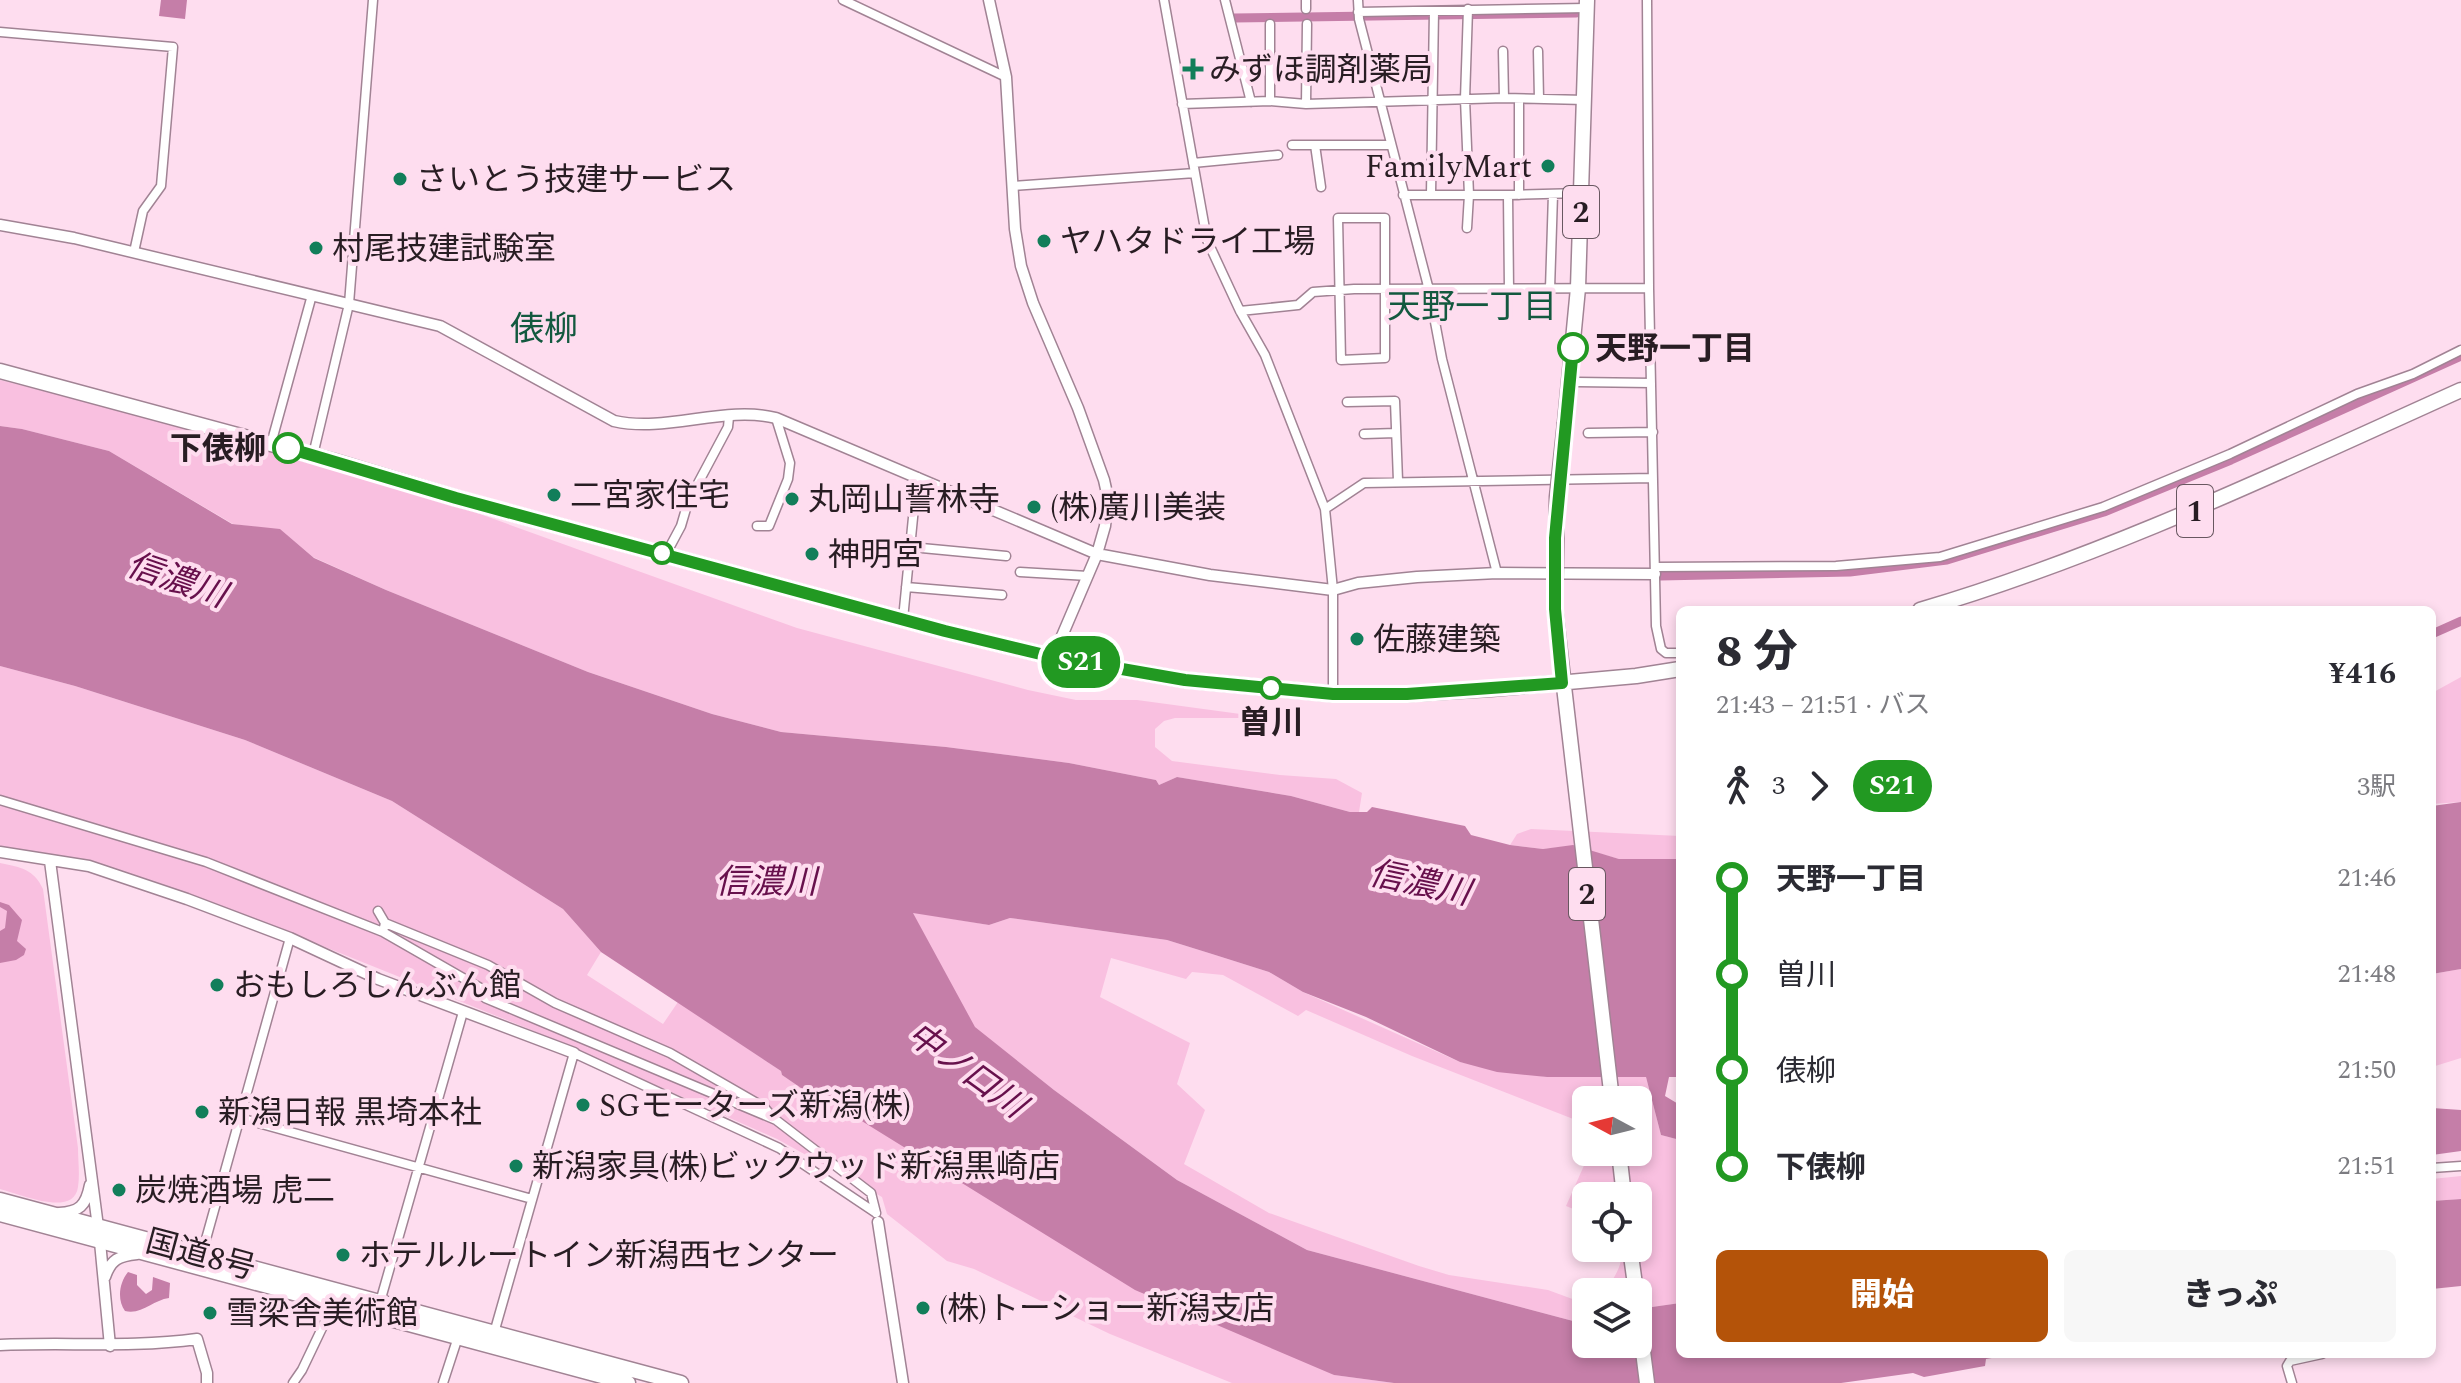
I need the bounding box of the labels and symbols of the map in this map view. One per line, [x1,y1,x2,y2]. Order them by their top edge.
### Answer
place label: みずほ調剤薬局 [1209,46,1433,95]
marker: みずほ調剤薬局 [1184,60,1202,78]
place label: FamilyMart [1365,143,1532,192]
place label: さいとう技建サービス [416,156,736,205]
marker: FamilyMart [1539,157,1557,175]
marker: さいとう技建サービス [391,170,409,188]
road number: 2 [1563,186,1599,238]
place label: ヤハタドライ工場 [1060,218,1315,267]
place label: 村尾技建試験室 [332,225,556,274]
marker: ヤハタドライ工場 [1035,232,1053,250]
marker: 村尾技建試験室 [307,239,325,257]
district label: 天野一丁目 [1387,282,1557,334]
district label: 俵柳 [510,304,578,356]
place label: 天野一丁目 [1595,325,1755,374]
marker: 天野一丁目 [1558,333,1588,363]
place label: 下俵柳 [170,425,266,474]
marker: 下俵柳 [273,433,303,463]
place label: 二宮家住宅 [570,472,730,521]
place label: 丸岡山誓林寺 [808,476,1000,525]
place label: (株)廣川美装 [1050,484,1226,533]
road number: 1 [2177,485,2213,537]
marker: 二宮家住宅 [545,486,563,504]
marker: 丸岡山誓林寺 [783,490,801,508]
marker: (株)廣川美装 [1025,498,1043,516]
place label: 神明宮 [828,531,924,580]
water label: 信濃川 [120,540,236,623]
unlabelled marker [651,542,673,564]
marker: 神明宮 [803,545,821,563]
place label: 佐藤建築 [1373,616,1501,665]
marker: 佐藤建築 [1348,630,1366,648]
line badge: S21 [1035,636,1127,688]
marker: 曽川 [1260,677,1282,699]
place label: 曽川 [1239,699,1303,748]
water label: 信濃川 [1364,848,1478,921]
water label: 信濃川 [715,857,820,909]
road number: 2 [1569,868,1605,920]
place label: おもしろしんぶん館 [233,962,521,1011]
marker: おもしろしんぶん館 [208,976,226,994]
water label: 中ノ口川 [896,1010,1039,1133]
place label: SGモーターズ新潟(株) [599,1082,911,1131]
north arrow [1572,1086,1652,1166]
place label: 新潟日報 黒埼本社 [218,1089,482,1138]
marker: SGモーターズ新潟(株) [574,1096,592,1114]
marker: 新潟日報 黒埼本社 [193,1103,211,1121]
place label: 新潟家具(株)ビックウッド新潟黒崎店 [532,1143,1060,1192]
marker: 新潟家具(株)ビックウッド新潟黒崎店 [507,1157,525,1175]
place label: 炭焼酒場 虎二 [135,1167,335,1216]
marker: 炭焼酒場 虎二 [110,1181,128,1199]
street label: 国道8号 [140,1217,261,1294]
place label: ホテルルートイン新潟西センター [359,1232,839,1281]
marker: ホテルルートイン新潟西センター [334,1246,352,1264]
place label: (株)トーショー新潟支店 [939,1285,1274,1334]
place label: 雪梁舎美術館 [226,1290,418,1339]
marker: (株)トーショー新潟支店 [914,1299,932,1317]
marker: 雪梁舎美術館 [201,1304,219,1322]

